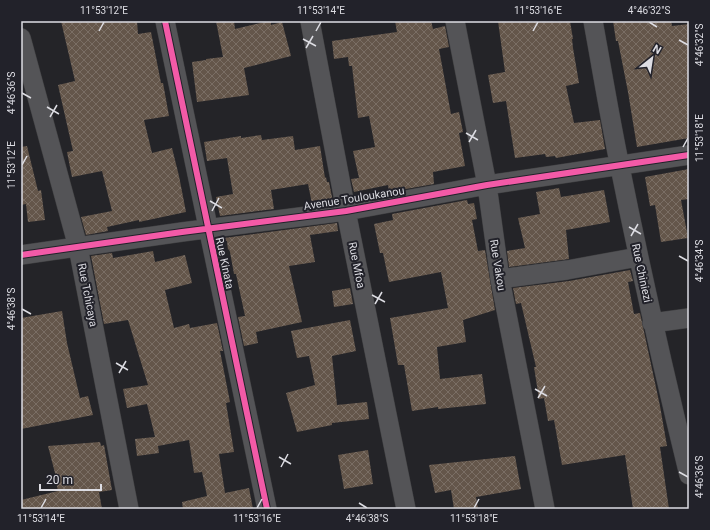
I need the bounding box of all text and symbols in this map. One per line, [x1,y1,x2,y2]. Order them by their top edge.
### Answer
text: 11°53'12"E [80,5,128,16]
text: 11°53'14"E [297,5,345,16]
text: 11°53'16"E [514,5,562,16]
text: 4°46'32"S [628,5,670,16]
text: 4°46'32"S [694,24,705,66]
north arrow [632,38,672,78]
text: N [650,42,664,57]
text: 4°46'36"S [6,72,17,114]
text: 11°53'18"E [694,114,705,162]
text: 11°53'12"E [6,141,17,189]
street label: Avenue Touloukanou [303,184,405,213]
street label: Rue Kinata [213,236,236,290]
street label: Rue Vakou [487,238,508,292]
text: 4°46'34"S [694,240,705,282]
street label: Rue Mfoa [346,241,367,289]
street label: Rue Chiniezi [629,242,654,304]
street label: Rue Tchicaya [75,262,100,328]
text: 4°46'38"S [6,288,17,330]
text: 4°46'36"S [694,456,705,498]
scale bar [40,466,101,492]
text: 20 m [46,473,73,487]
text: 11°53'14"E [17,513,65,524]
text: 11°53'16"E [233,513,281,524]
text: 4°46'38"S [346,513,388,524]
text: 11°53'18"E [450,513,498,524]

